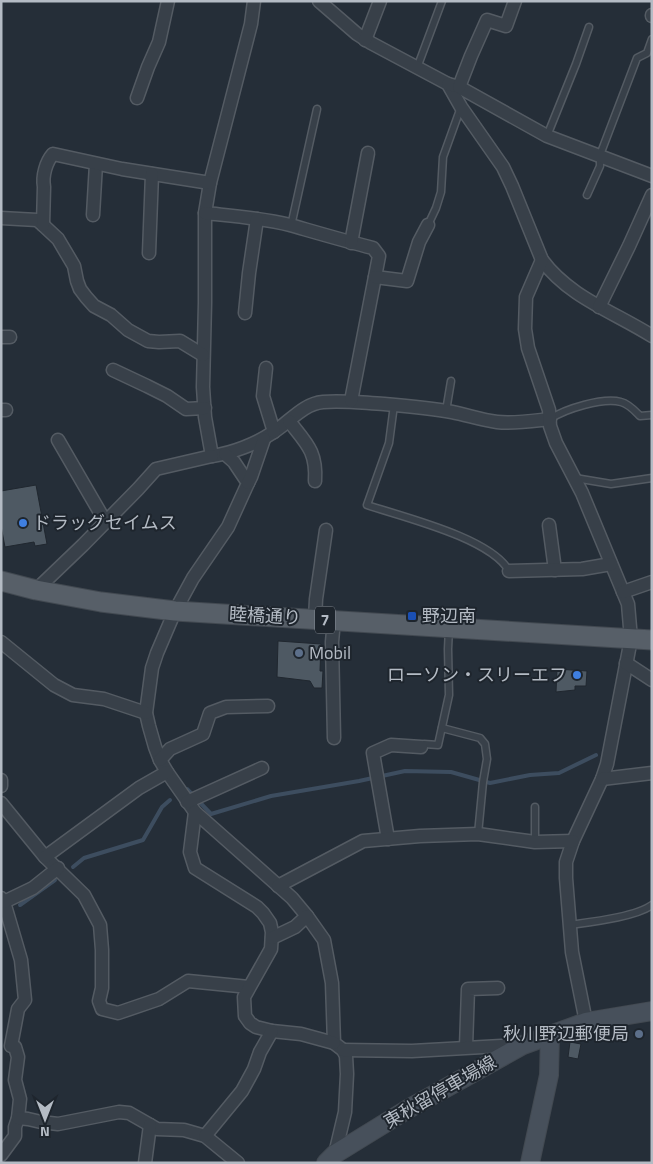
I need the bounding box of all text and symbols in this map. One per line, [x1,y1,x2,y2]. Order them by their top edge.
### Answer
place label: ドラッグセイムス [33,509,177,536]
marker: ドラッグセイムス [17,517,29,529]
street label: 睦橋通り [228,600,302,631]
place label: 野辺南 [422,602,476,629]
road number: 7 [315,606,335,634]
marker: 野辺南 [406,610,418,622]
place label: Mobil [309,639,351,666]
marker: Mobil [293,647,305,659]
place label: ローソン・スリーエフ [387,661,567,688]
marker: ローソン・スリーエフ [571,669,583,681]
place label: 秋川野辺郵便局 [503,1020,629,1047]
marker: 秋川野辺郵便局 [633,1028,645,1040]
street label: 東秋留停車場線 [378,1048,501,1135]
north arrow [20,1094,70,1144]
text: N [40,1122,50,1143]

